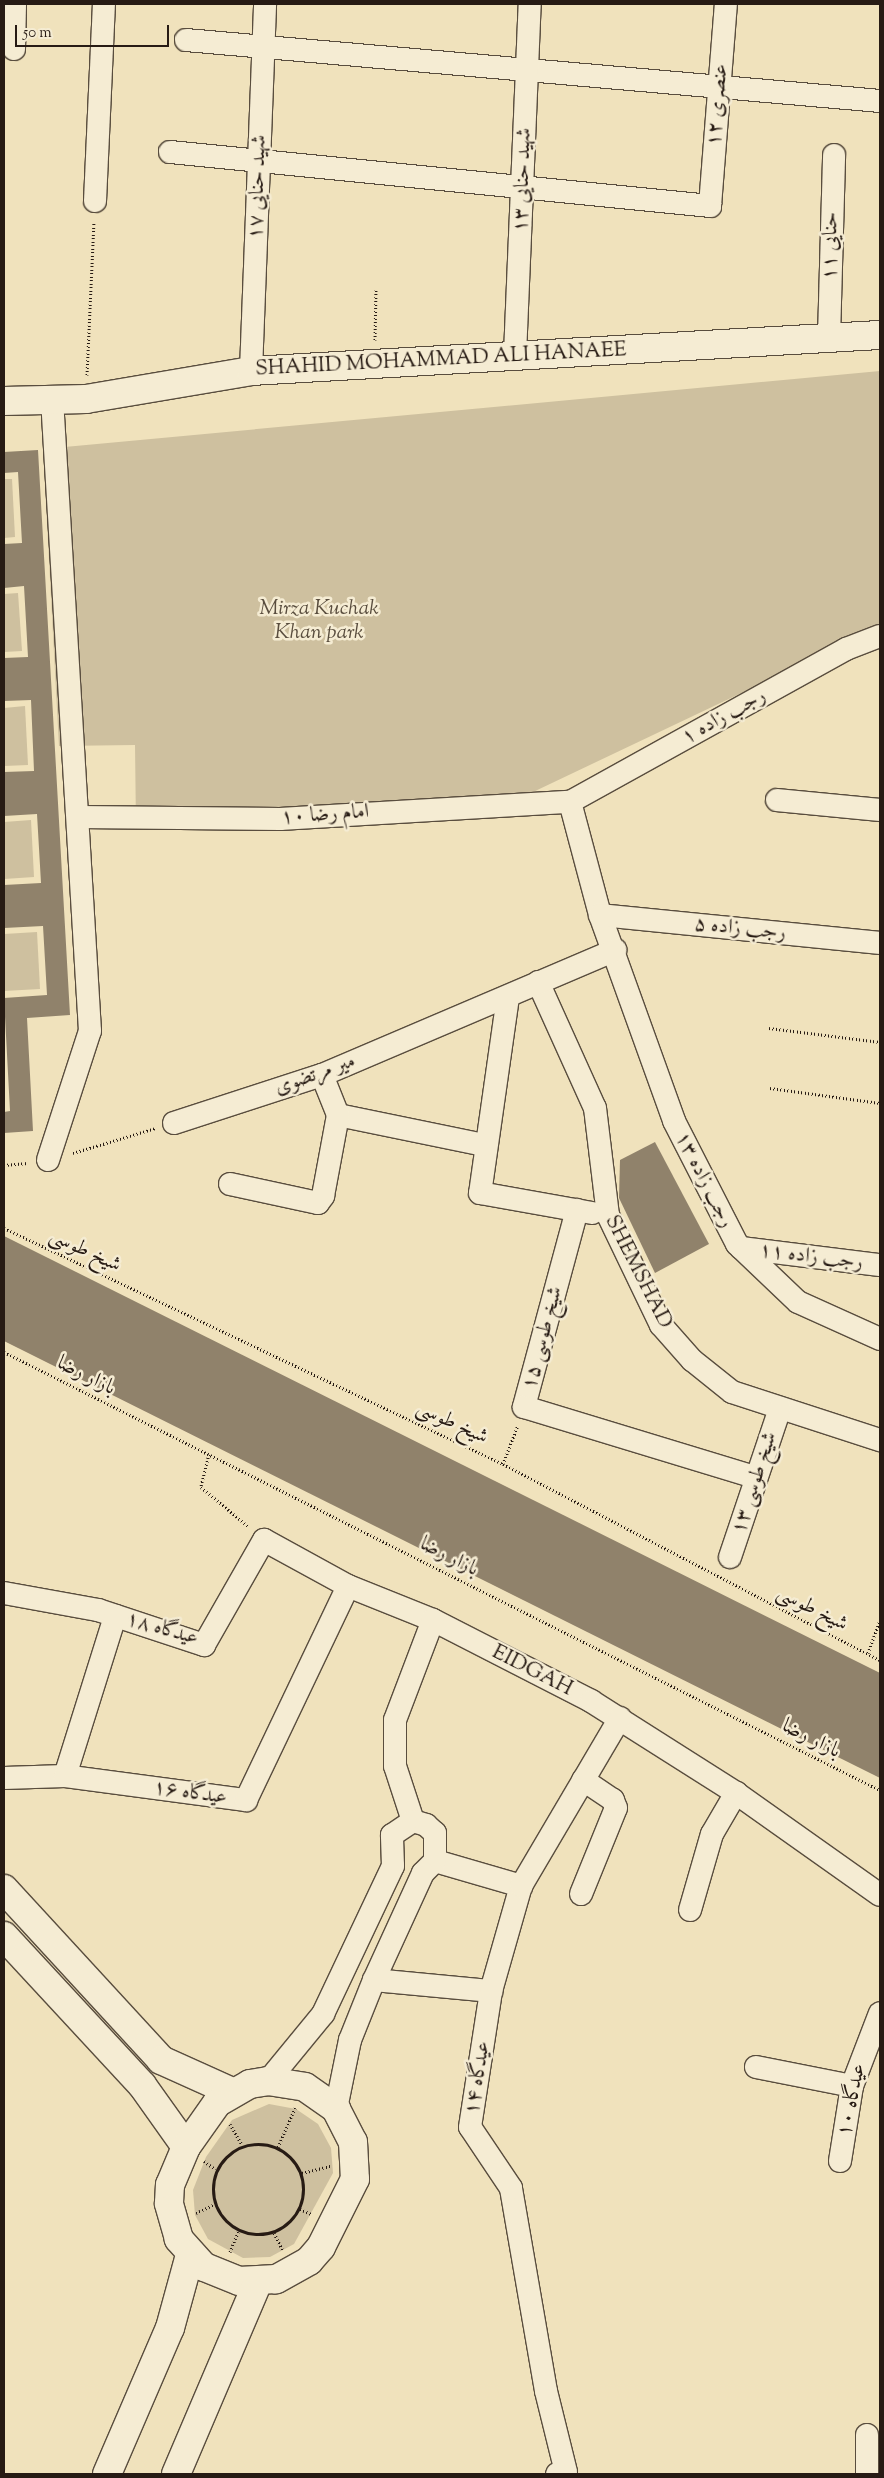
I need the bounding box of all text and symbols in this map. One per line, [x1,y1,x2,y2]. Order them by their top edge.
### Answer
scale bar [18,15,171,47]
text: 50 m [23,23,52,44]
street label: عنصری ۱۲ [702,63,734,147]
street label: شهید حنایی ۱۳ [509,127,537,233]
street label: شهید حنایی ۱۷ [244,134,272,240]
street label: حنایی ۱۱ [818,212,844,280]
street label: SHAHID MOHAMMAD ALI HANAEE [255,338,627,382]
park label: Mirza Kuchak Khan park [259,596,379,646]
street label: رجب زاده ۱ [678,684,770,750]
street label: امام رضا ۱۰ [280,799,370,831]
street label: رجب زاده ۵ [693,912,787,946]
street label: میر مرتضوی [271,1049,359,1101]
street label: رجب زاده ۱۳ [669,1128,739,1232]
street label: SHEMSHAD [599,1211,677,1333]
street label: شیخ طوسی [45,1223,125,1279]
street label: رجب زاده ۱۱ [758,1238,864,1276]
street label: ۱۵ شیخ طوسی [517,1284,569,1392]
street label: بازار رضا [52,1351,120,1401]
street label: شیخ طوسی [412,1395,492,1451]
street label: شیخ طوسی ۱۳ [727,1429,783,1537]
street label: بازار رضا [415,1532,483,1582]
street label: شیخ طوسی [772,1580,852,1638]
street label: عیدگاه ۱۸ [123,1607,201,1651]
street label: EIDGAH [488,1640,576,1702]
street label: بازار رضا [777,1714,845,1764]
street label: عیدگاه ۱۶ [152,1775,228,1811]
street label: عیدگاه ۱۴ [460,2039,496,2117]
street label: عیدگاه ۱۰ [832,2061,872,2139]

